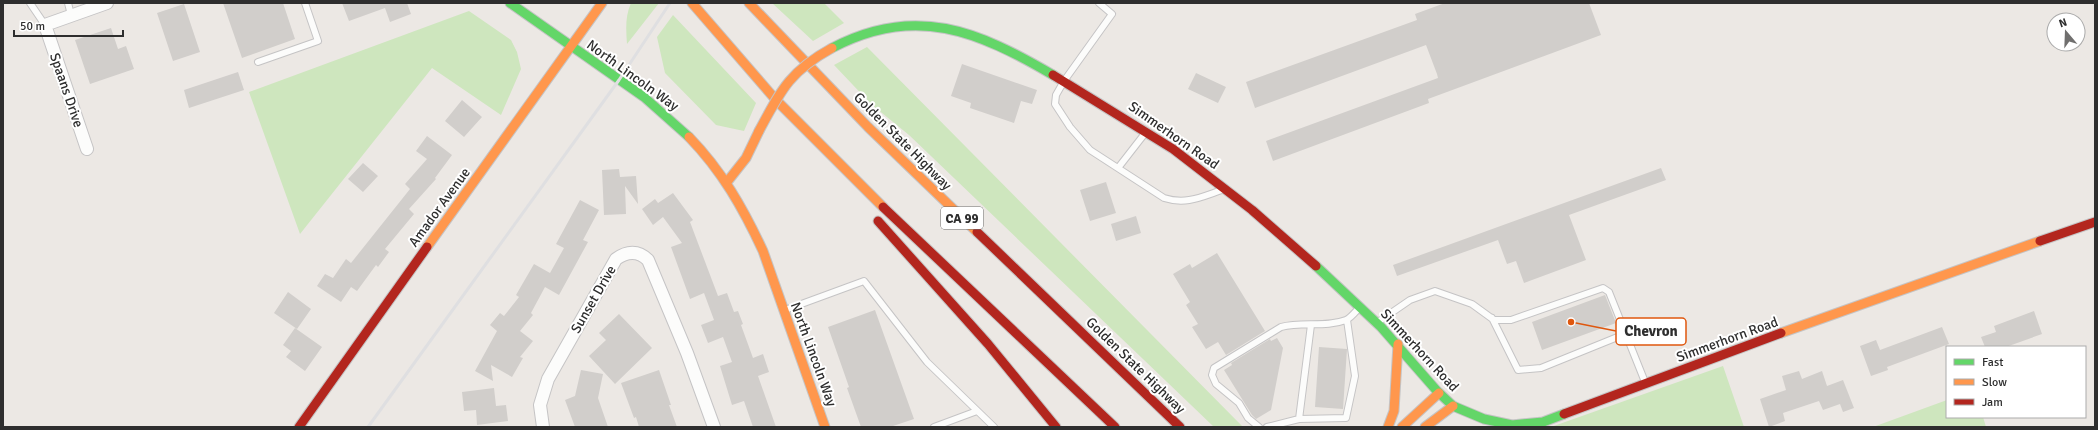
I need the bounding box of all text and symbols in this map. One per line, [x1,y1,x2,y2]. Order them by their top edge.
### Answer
scale bar [14,12,123,38]
north arrow [2046,12,2086,52]
text: N [2057,16,2069,30]
text: 50 m [20,19,45,34]
street label: North Lincoln Way [583,36,682,115]
street label: Spaans Drive [46,51,87,130]
street label: Golden State Highway [850,89,955,194]
street label: Simmerhorn Road [1125,98,1222,173]
street label: Amador Avenue [405,164,474,250]
road number: CA 99 [941,207,983,229]
street label: Sunset Drive [567,262,620,336]
street label: North Lincoln Way [787,300,840,409]
street label: Simmerhorn Road [1377,305,1462,395]
street label: Simmerhorn Road [1674,313,1780,366]
street label: Golden State Highway [1082,314,1189,417]
callout: Chevron [1616,318,1686,345]
text: Chevron [1624,322,1678,340]
legend [1946,346,2086,418]
text: Fast [1982,355,2003,370]
text: Slow [1982,375,2007,390]
text: Jam [1982,395,2003,410]

